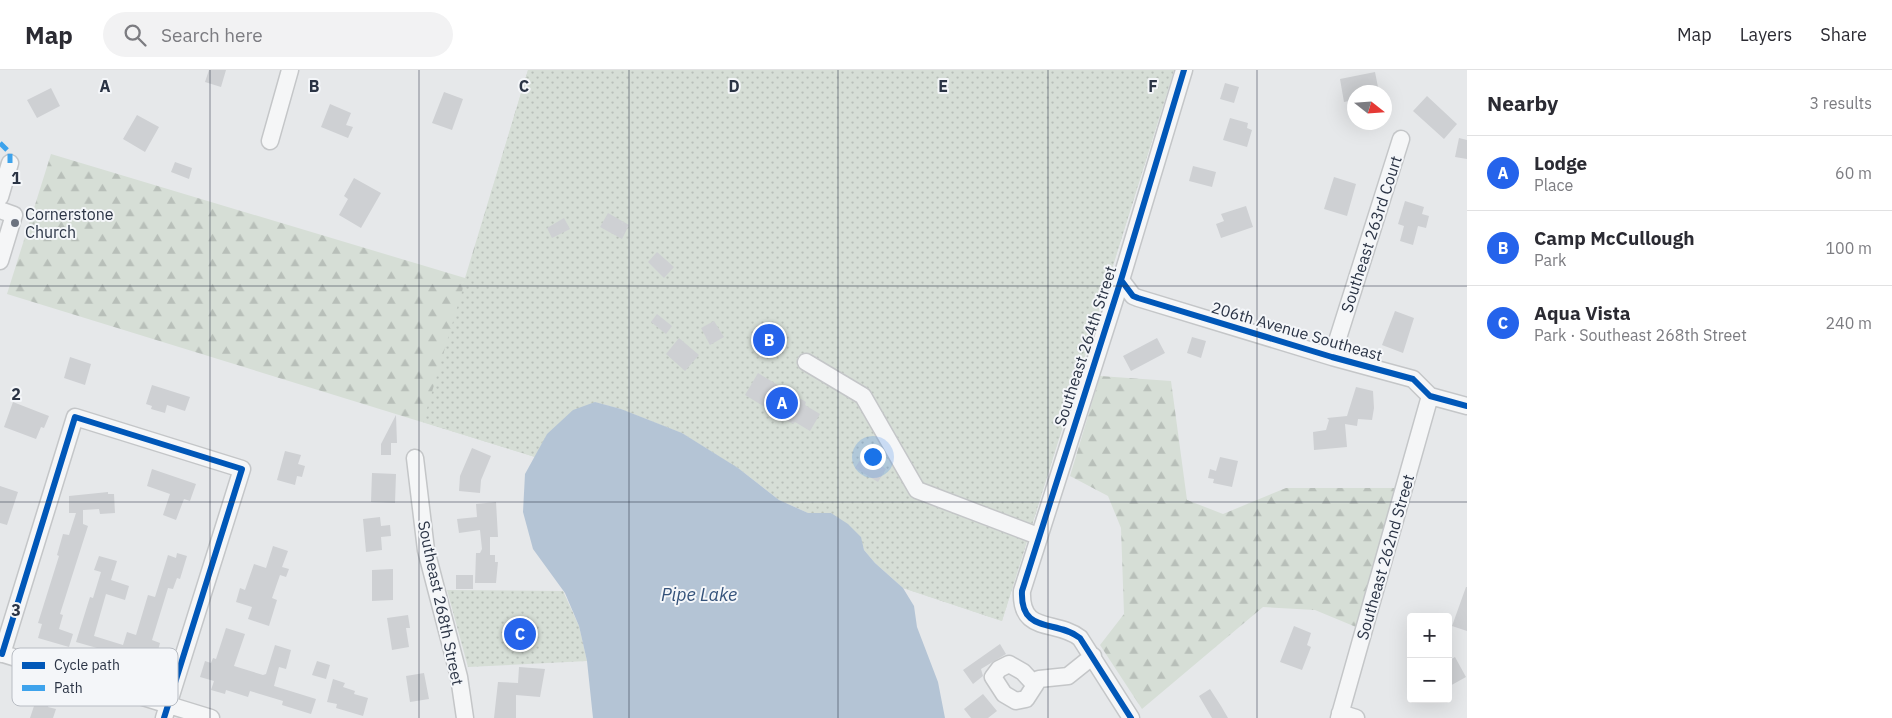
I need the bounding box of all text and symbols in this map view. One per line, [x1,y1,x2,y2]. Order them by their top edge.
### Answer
search box [103,12,453,57]
text: Map [25,19,73,51]
icon: search [121,21,149,49]
text: Search here [161,23,263,47]
text: Map [1677,23,1712,46]
text: Layers [1740,23,1792,46]
text: Share [1820,23,1867,46]
text: A [100,76,111,96]
text: B [309,76,320,96]
text: C [519,76,529,96]
text: D [728,76,740,96]
text: E [938,76,948,96]
text: F [1148,76,1158,96]
north arrow [1347,85,1392,130]
text: Nearby [1487,89,1558,117]
text: 3 results [1809,93,1872,113]
text: Lodge [1534,151,1587,175]
street label: Southeast 263rd Court [1336,153,1406,315]
text: A [1498,163,1508,183]
text: 60 m [1835,163,1872,183]
text: 1 [11,168,21,188]
text: Place [1534,175,1573,195]
place label: Cornerstone Church [25,204,114,242]
marker: Cornerstone Church [9,217,21,229]
text: Camp McCullough [1534,226,1695,250]
text: B [1498,238,1508,258]
text: 100 m [1825,238,1872,258]
text: Park [1534,250,1566,270]
street label: Southeast 264th Street [1050,263,1120,429]
street label: 206th Avenue Southeast [1209,297,1385,365]
text: Aqua Vista [1534,301,1630,325]
text: C [1498,313,1508,333]
text: 240 m [1825,313,1872,333]
pin: B [753,321,785,359]
text: Park · Southeast 268th Street [1534,325,1747,345]
text: 2 [11,384,21,404]
pin: A [766,384,798,422]
your location [860,444,886,470]
street label: Southeast 262nd Street [1352,472,1418,642]
street label: Southeast 268th Street [414,519,468,687]
water label: Pipe Lake [661,583,737,606]
text: 3 [11,600,21,620]
map controls [1407,613,1452,703]
button: + [1407,613,1452,658]
pin: C [504,615,536,653]
legend [12,648,178,706]
text: Cycle path [54,656,120,674]
button: − [1407,658,1452,703]
text: Path [54,679,83,697]

